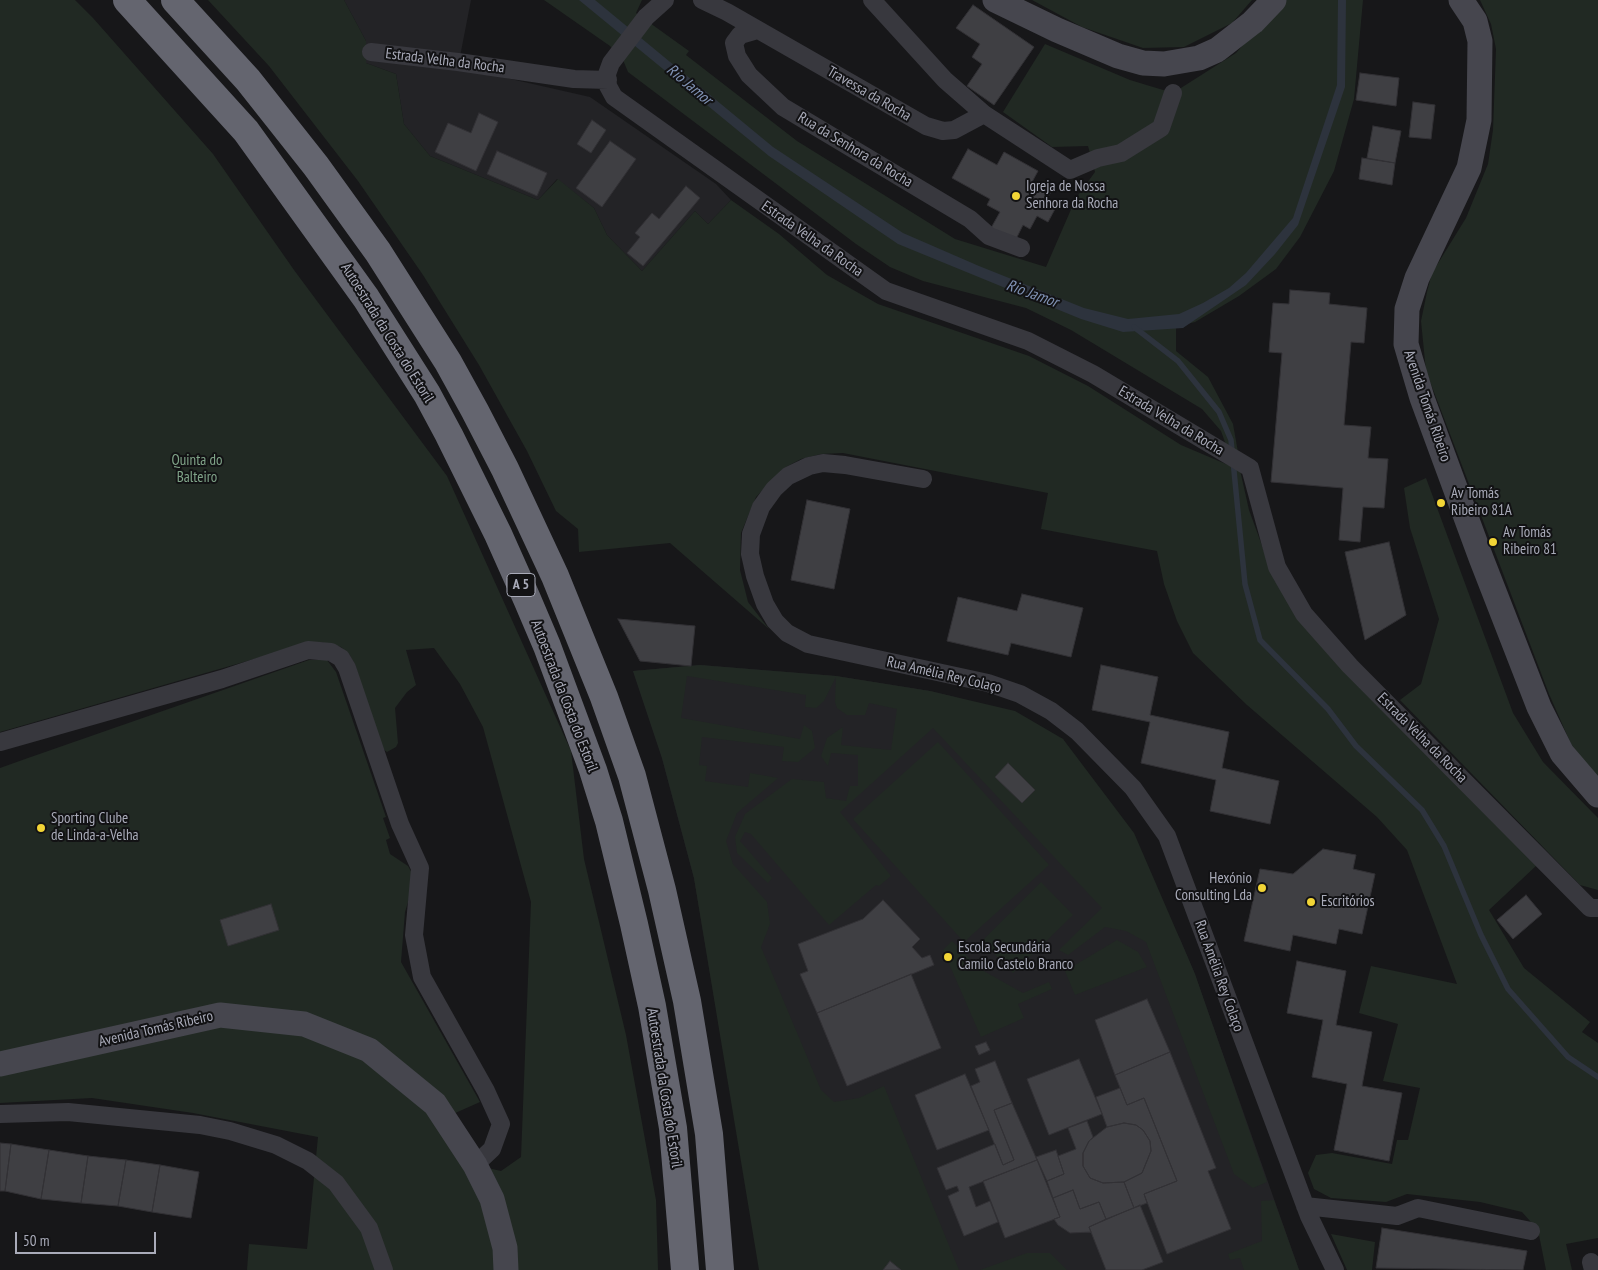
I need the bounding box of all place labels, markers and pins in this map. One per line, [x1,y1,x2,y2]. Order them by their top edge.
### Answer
place label: Igreja de Nossa Senhora da Rocha [1026,178,1118,213]
marker: Igreja de Nossa Senhora da Rocha [1010,190,1022,202]
place label: Av Tomás Ribeiro 81A [1451,485,1512,520]
marker: Av Tomás Ribeiro 81A [1435,497,1447,509]
place label: Av Tomás Ribeiro 81 [1503,524,1557,559]
marker: Av Tomás Ribeiro 81 [1487,536,1499,548]
place label: Sporting Clube de Linda-a-Velha [51,810,139,845]
marker: Sporting Clube de Linda-a-Velha [35,822,47,834]
place label: Hexónio Consulting Lda [1175,870,1252,905]
marker: Hexónio Consulting Lda [1256,882,1268,894]
place label: Escritórios [1321,893,1375,911]
marker: Escritórios [1305,896,1317,908]
place label: Escola Secundária Camilo Castelo Branco [958,939,1073,974]
marker: Escola Secundária Camilo Castelo Branco [942,951,954,963]

